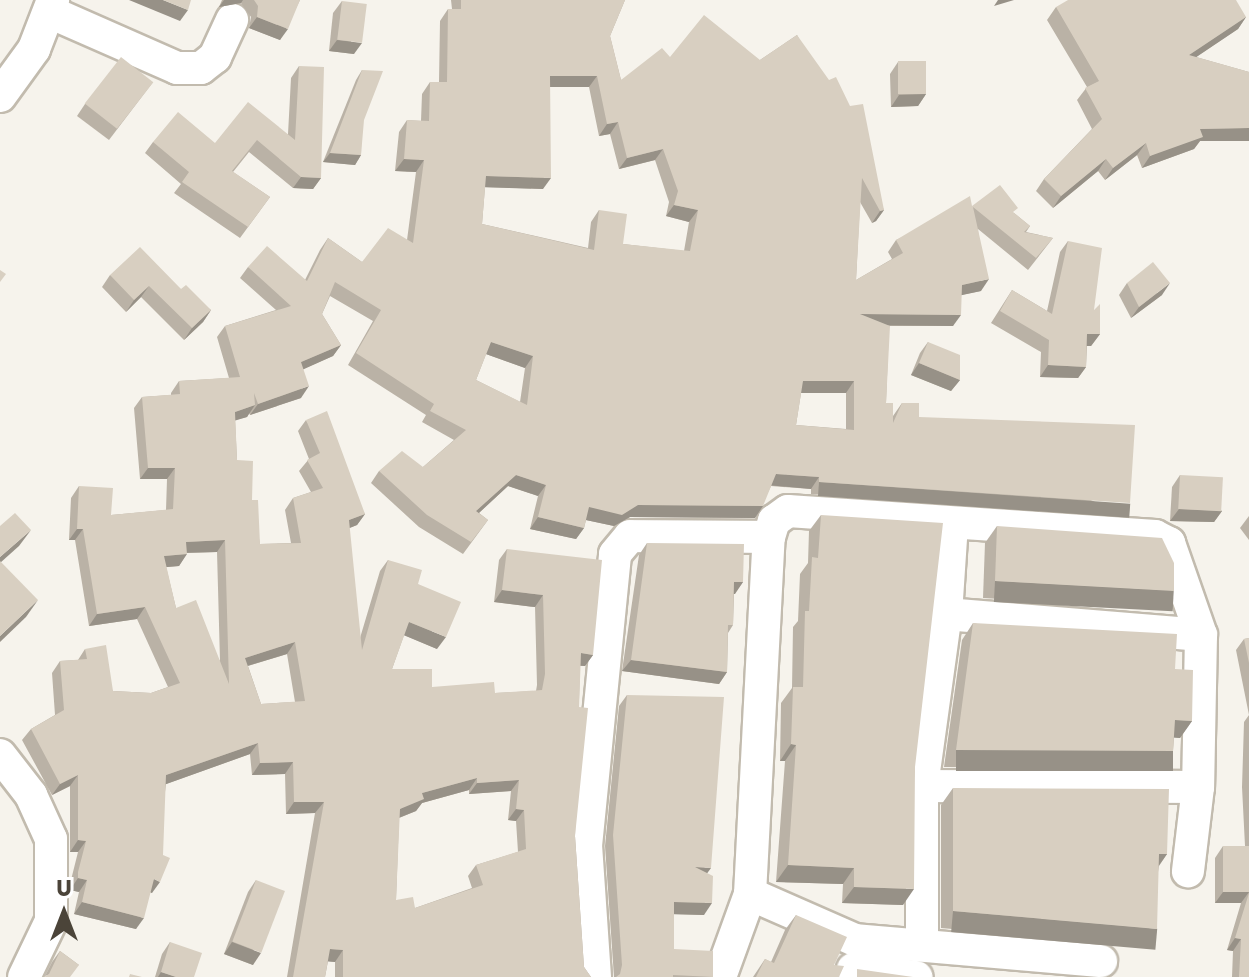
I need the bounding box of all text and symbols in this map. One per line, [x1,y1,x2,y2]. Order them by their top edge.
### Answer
north arrow [24,873,104,953]
text: U [56,873,72,904]

